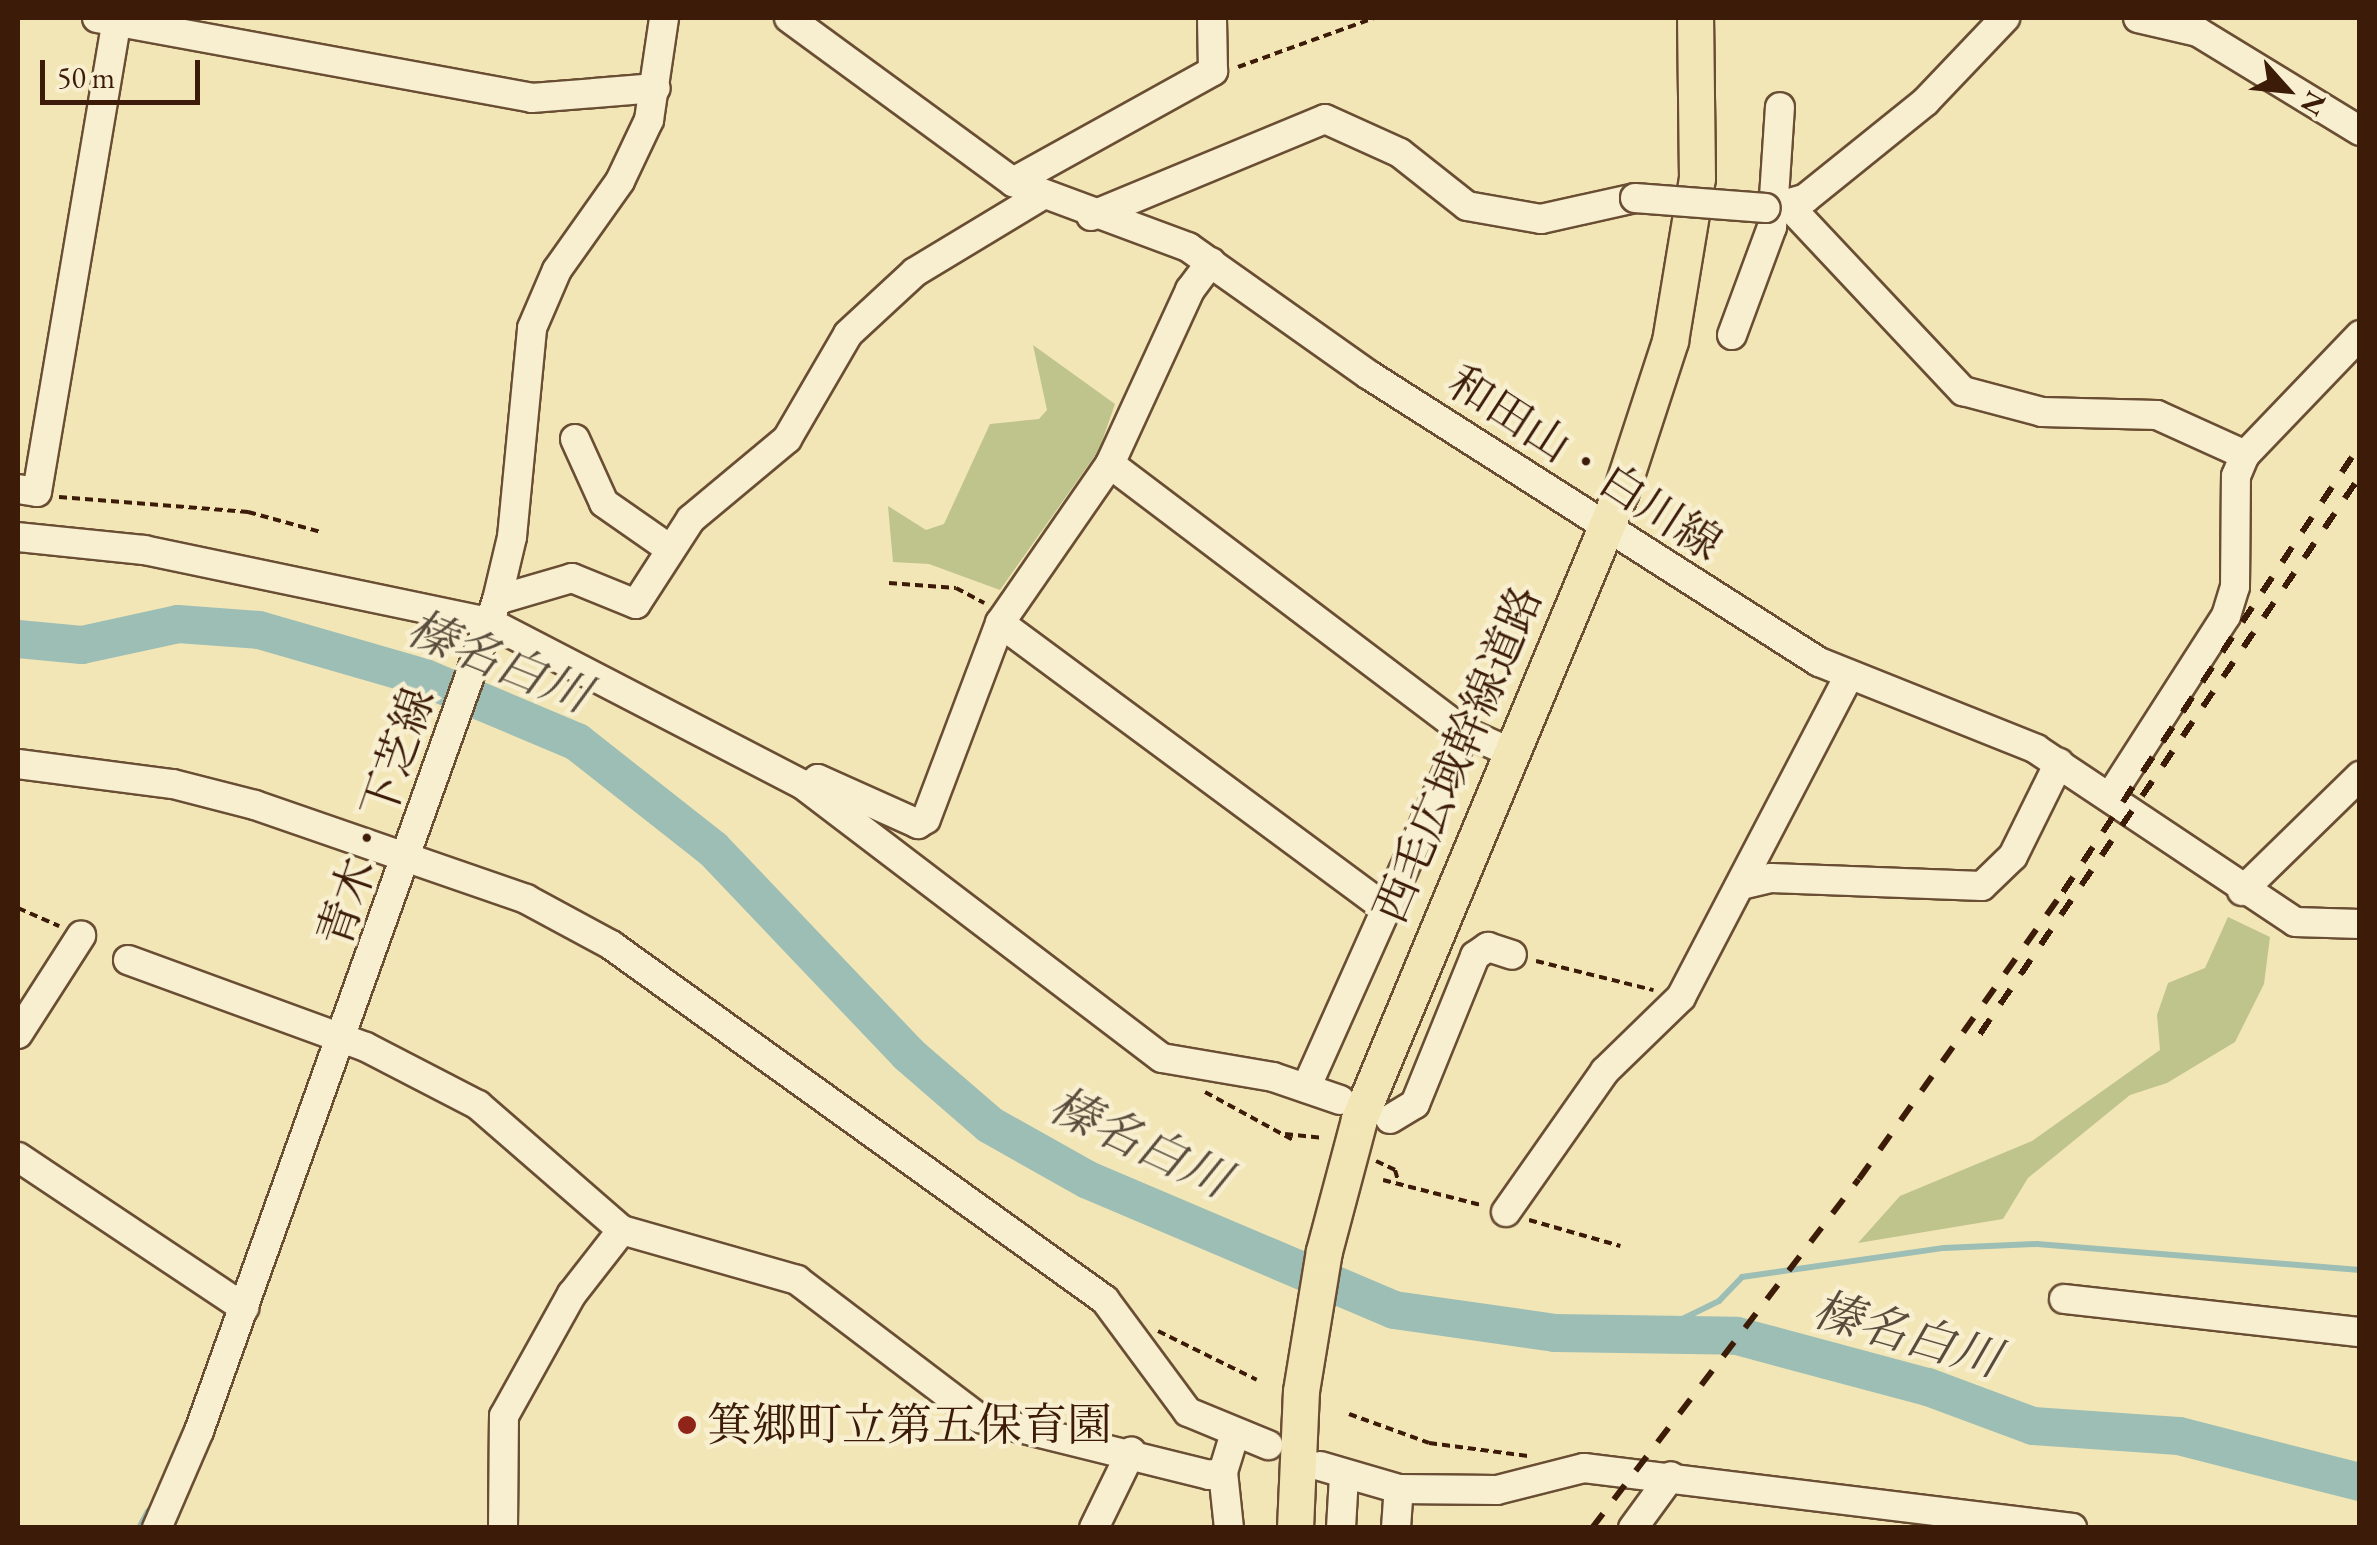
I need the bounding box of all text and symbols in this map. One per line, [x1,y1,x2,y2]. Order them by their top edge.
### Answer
scale bar [45,40,205,102]
north arrow [2237,40,2337,140]
text: 50 m [57,58,115,97]
text: N [2293,85,2335,122]
street label: 和田山・白川線 [1438,355,1732,571]
street label: 西毛広域幹線道路 [1363,578,1553,930]
water label: 榛名白川 [399,598,599,724]
street label: 青木・下芝線 [307,681,445,953]
water label: 榛名白川 [1041,1075,1239,1209]
water label: 榛名白川 [1807,1280,2007,1388]
place label: 箕郷町立第五保育園 [707,1398,1112,1452]
marker: 箕郷町立第五保育園 [676,1414,698,1436]

